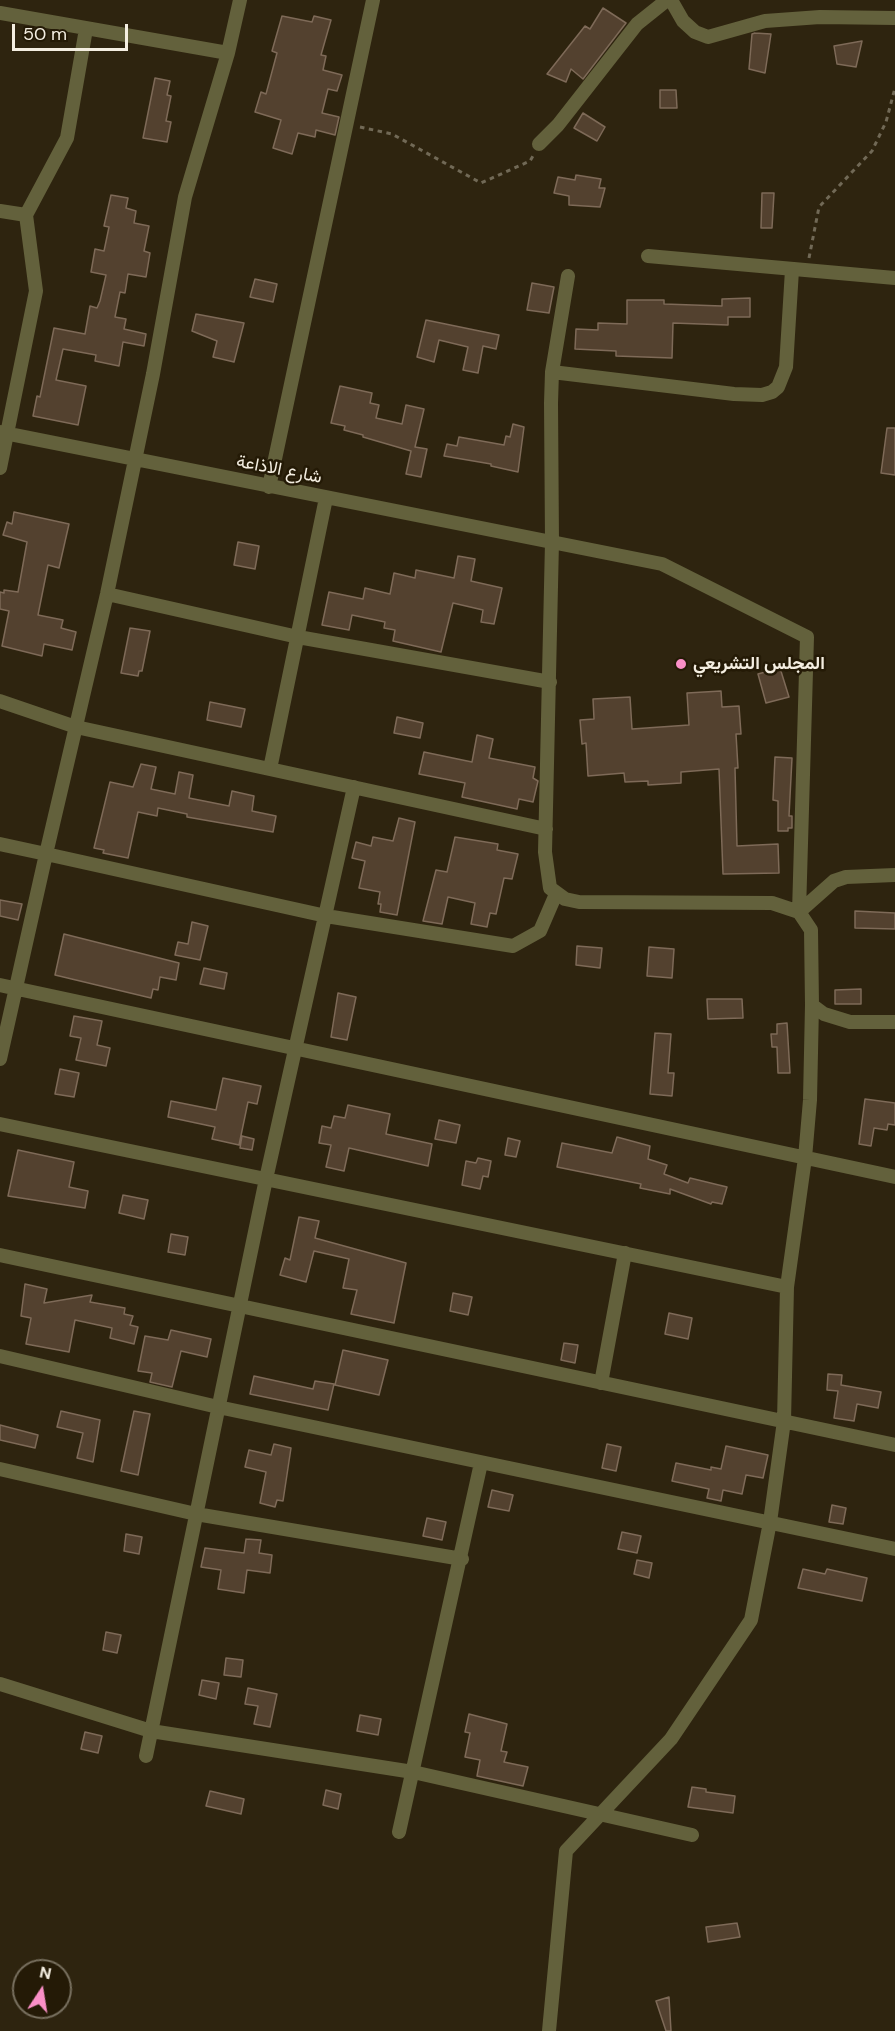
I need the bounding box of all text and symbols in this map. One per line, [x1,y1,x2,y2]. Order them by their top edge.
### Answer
scale bar [15,12,130,50]
text: 50 m [23,22,67,46]
street label: شارع الاذاعة [234,451,324,489]
place label: المجلس التشريعي [693,653,825,675]
marker: المجلس التشريعي [674,657,688,671]
north arrow [12,1959,72,2019]
text: N [38,1961,53,1984]

